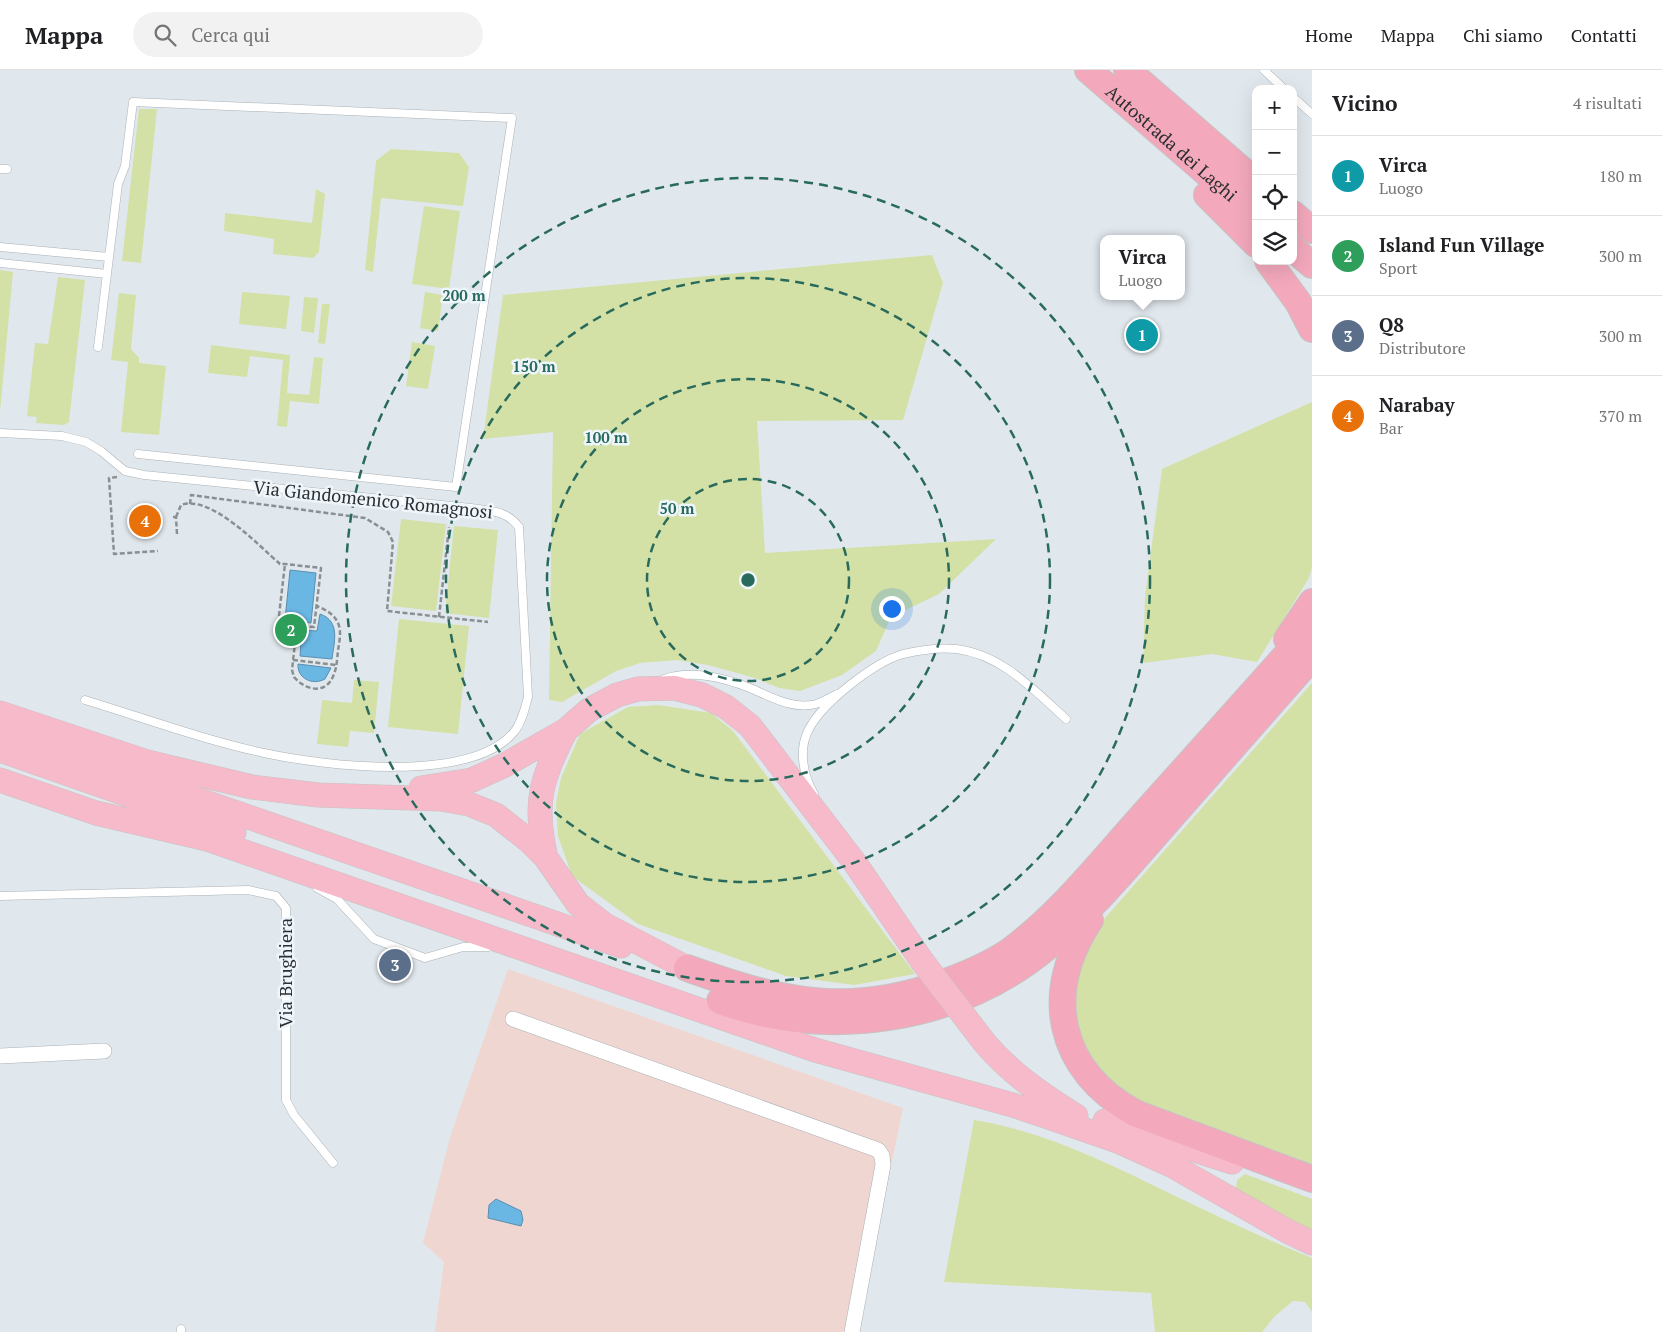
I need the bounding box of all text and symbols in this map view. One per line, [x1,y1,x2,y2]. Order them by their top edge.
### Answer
search box [133,12,483,57]
text: Mappa [25,19,103,51]
icon: search [151,21,179,49]
text: Cerca qui [191,22,270,47]
text: Home [1305,23,1353,47]
text: Mappa [1381,23,1435,47]
text: Chi siamo [1463,23,1543,47]
text: Contatti [1571,23,1637,47]
street label: Autostrada dei Laghi [1101,79,1243,207]
map controls [1252,85,1297,265]
button: + [1252,85,1297,130]
text: Vicino [1332,89,1398,117]
text: 4 risultati [1573,92,1642,114]
button: − [1252,130,1297,175]
text: Virca [1379,152,1427,177]
text: 1 [1343,165,1353,187]
text: 180 m [1599,165,1642,187]
button: locate [1252,175,1297,220]
text: Luogo [1379,177,1423,199]
button: layers [1252,220,1297,265]
text: Island Fun Village [1379,232,1545,257]
popup [1100,235,1185,300]
text: Virca [1118,244,1167,269]
text: 2 [1343,245,1353,267]
text: 300 m [1599,245,1642,267]
text: Sport [1379,257,1418,279]
text: Luogo [1118,269,1162,291]
text: 200 m [442,285,486,305]
text: Q8 [1379,312,1404,337]
pin: 1 [1126,316,1158,354]
text: 3 [1343,325,1353,347]
text: 300 m [1599,325,1642,347]
text: Distributore [1379,337,1466,359]
text: 150 m [512,356,556,376]
text: Narabay [1379,392,1455,417]
text: 4 [1343,405,1353,427]
text: 370 m [1599,405,1642,427]
text: Bar [1379,417,1403,439]
text: 100 m [584,427,628,447]
street label: Via Giandomenico Romagnosi [252,474,494,524]
text: 50 m [660,498,695,518]
pin: 4 [129,502,161,540]
centre of rings [739,571,757,589]
your location [879,596,905,622]
pin: 2 [275,611,307,649]
street label: Via Brughiera [273,918,297,1028]
pin: 3 [379,946,411,984]

